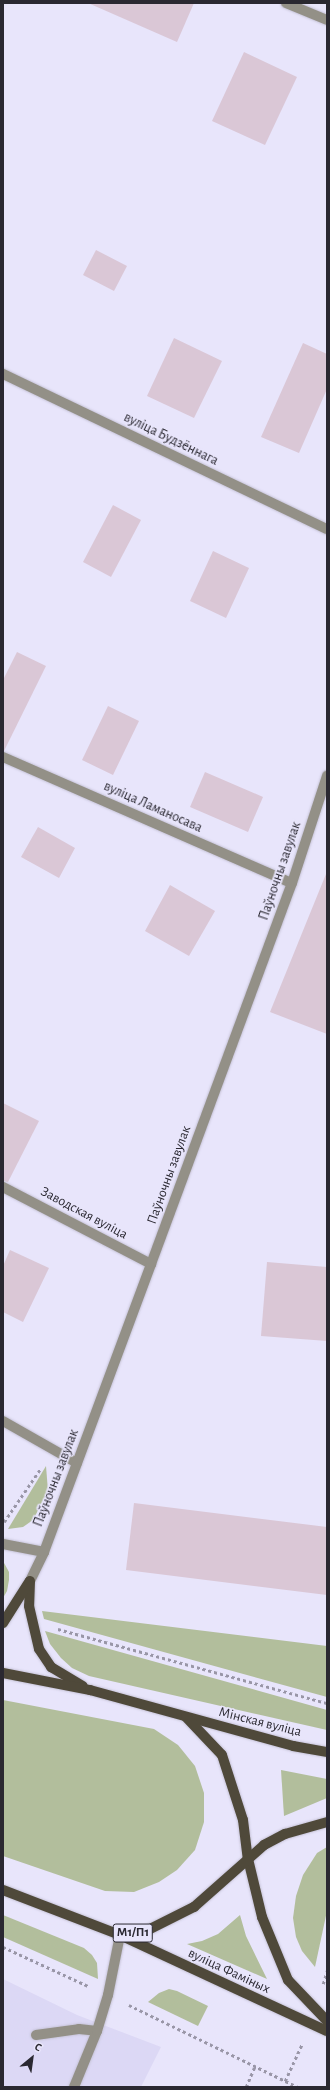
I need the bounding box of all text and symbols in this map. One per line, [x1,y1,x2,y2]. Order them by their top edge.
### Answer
street label: вуліца Будзённага [121,409,221,469]
street label: вуліца Ламаносава [101,778,205,836]
street label: Паўночны завулак [255,819,305,923]
street label: Паўночны завулак [143,1124,195,1226]
street label: Заводская вуліца [38,1183,130,1243]
street label: Паўночны завулак [30,1427,82,1529]
street label: Мінская вуліца [217,1704,303,1740]
road number: М1/П1 [112,1922,154,1944]
street label: вуліца Фаміных [185,1945,273,1997]
north arrow [12,2038,52,2078]
text: С [33,2041,43,2053]

